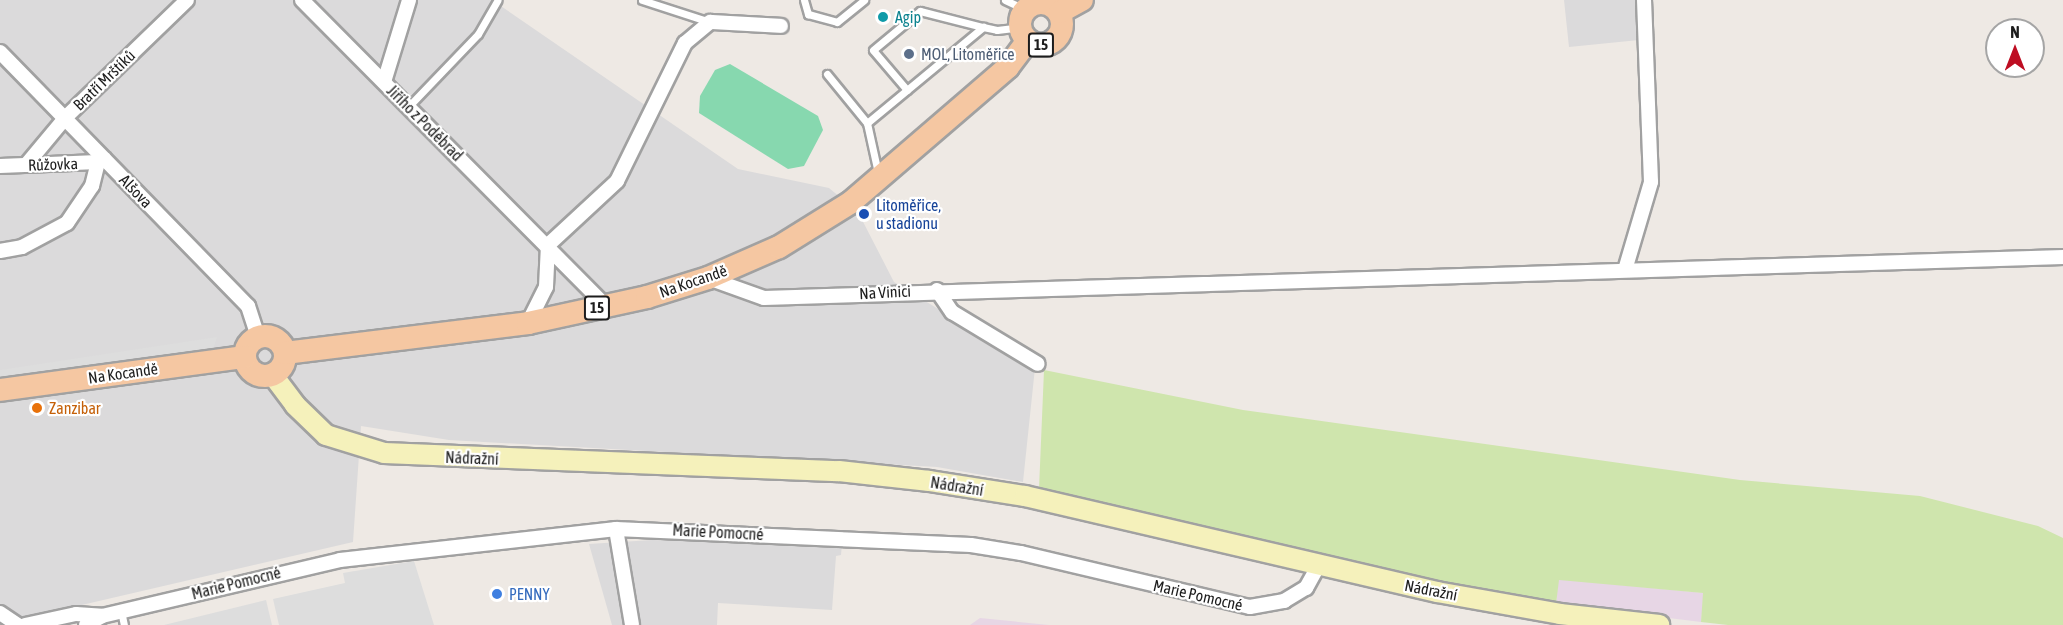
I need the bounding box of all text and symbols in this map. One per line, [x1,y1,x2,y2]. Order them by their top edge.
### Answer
place label: Agip [895,7,921,27]
marker: Agip [876,10,890,24]
north arrow [1985,18,2045,78]
text: N [2010,23,2020,41]
road number: 15 [1028,33,1054,57]
place label: MOL, Litoměřice [921,44,1015,64]
street label: Bratří Mrštíků [69,46,139,114]
marker: MOL, Litoměřice [902,47,916,61]
street label: Jiřího z Poděbrad [383,81,467,165]
street label: Růžovka [28,154,78,174]
street label: Alšova [116,170,156,212]
place label: Litoměřice, u stadionu [876,195,941,233]
marker: Litoměřice, u stadionu [857,207,871,221]
street label: Na Kocandě [657,261,729,301]
street label: Na Vinici [859,281,911,303]
road number: 15 [584,296,610,320]
street label: Na Kocandě [87,359,159,387]
place label: Zanzibar [49,398,101,418]
marker: Zanzibar [30,401,44,415]
street label: Nádražní [445,447,499,469]
street label: Nádražní [929,472,985,500]
street label: Marie Pomocné [672,520,764,544]
street label: Marie Pomocné [189,563,283,603]
street label: Marie Pomocné [1151,575,1245,615]
street label: Nádražní [1403,575,1459,605]
place label: PENNY [509,584,550,604]
marker: PENNY [490,587,504,601]

